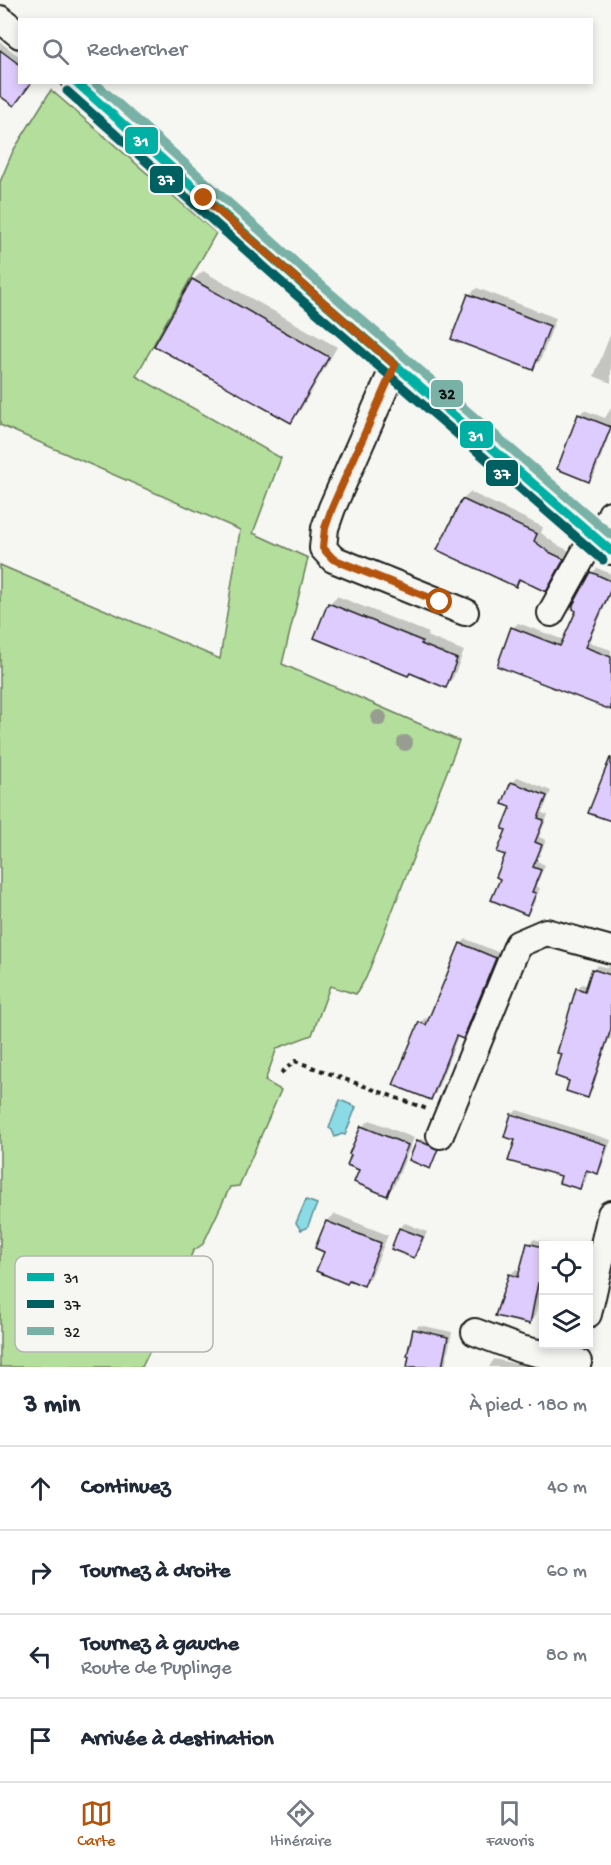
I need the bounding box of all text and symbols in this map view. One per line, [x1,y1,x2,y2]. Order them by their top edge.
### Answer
search box [18,18,593,84]
icon: search [39,35,72,68]
text: Rechercher [87,38,187,64]
line badge: 31 [124,126,159,155]
text: 31 [133,134,148,153]
line badge: 37 [149,165,184,194]
text: 37 [157,173,175,192]
route end [190,184,216,210]
line badge: 32 [430,379,464,408]
text: 32 [438,387,455,406]
line badge: 31 [459,420,494,449]
text: 31 [468,429,483,448]
line badge: 37 [485,459,519,487]
text: 37 [493,467,511,486]
route start [426,588,452,614]
map controls [539,1241,593,1349]
button: locate [539,1241,593,1295]
legend [15,1256,213,1352]
text: 31 [63,1271,79,1290]
button: layers [539,1295,593,1349]
text: 37 [63,1298,81,1317]
text: 32 [63,1325,80,1344]
text: 3 min [24,1391,80,1422]
text: À pied · 180 m [469,1395,587,1418]
icon: ahead [24,1472,57,1505]
text: Continuez [81,1475,170,1501]
text: 40 m [547,1477,587,1500]
icon: right [24,1556,57,1589]
text: Tournez à droite [81,1559,230,1585]
text: 60 m [547,1561,587,1584]
text: Tournez à gauche [81,1632,239,1658]
icon: left [24,1640,57,1673]
text: 80 m [546,1645,587,1668]
text: Route de Puplinge [81,1658,231,1681]
icon: arrive [24,1724,57,1757]
text: Arrivée à destination [81,1727,274,1753]
tab: Carte [77,1797,115,1852]
tab: Itinéraire [270,1797,332,1852]
tab: Favoris [486,1797,534,1852]

